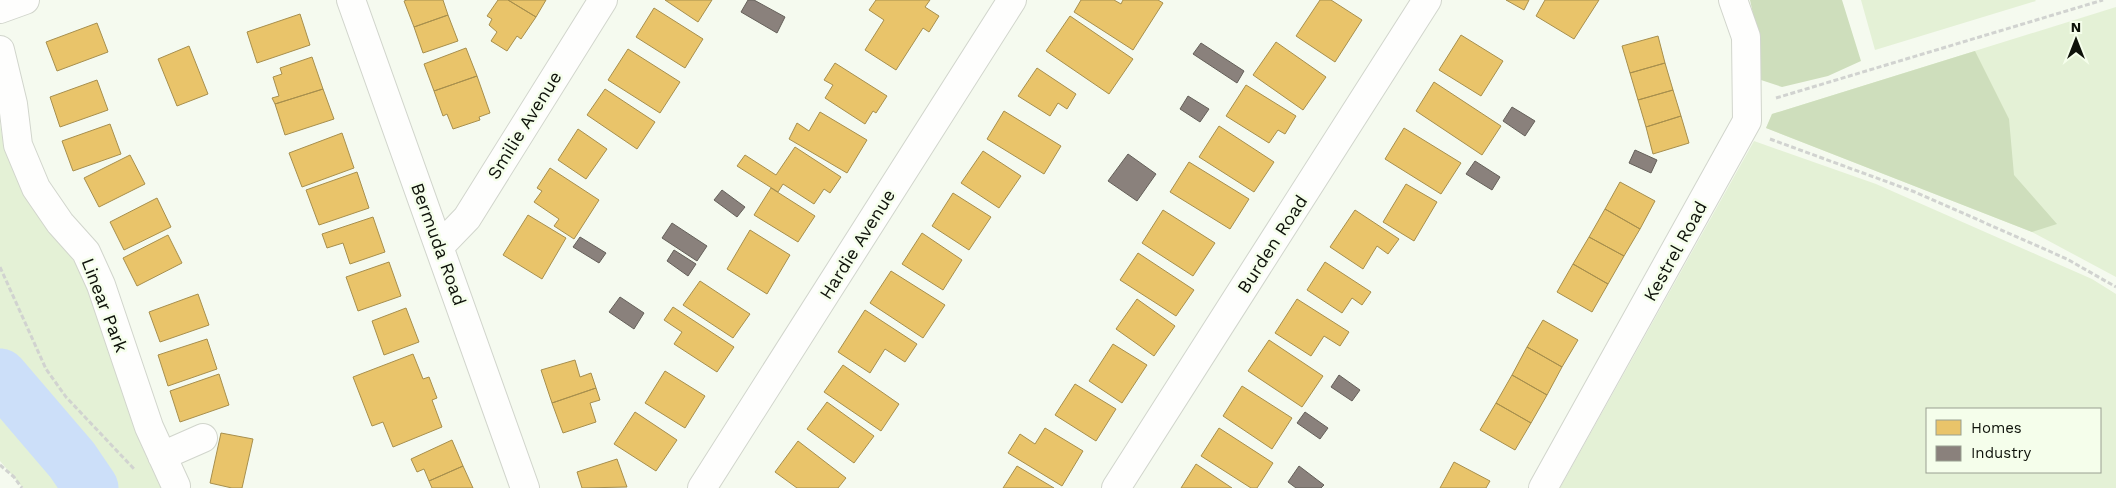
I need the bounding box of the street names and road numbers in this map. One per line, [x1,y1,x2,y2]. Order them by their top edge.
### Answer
street label: Smilie Avenue [482,67,566,183]
street label: Bermuda Road [407,180,471,308]
street label: Hardie Avenue [815,185,899,303]
street label: Burden Road [1232,191,1312,297]
street label: Kestrel Road [1639,197,1711,305]
street label: Linear Park [77,255,133,355]

